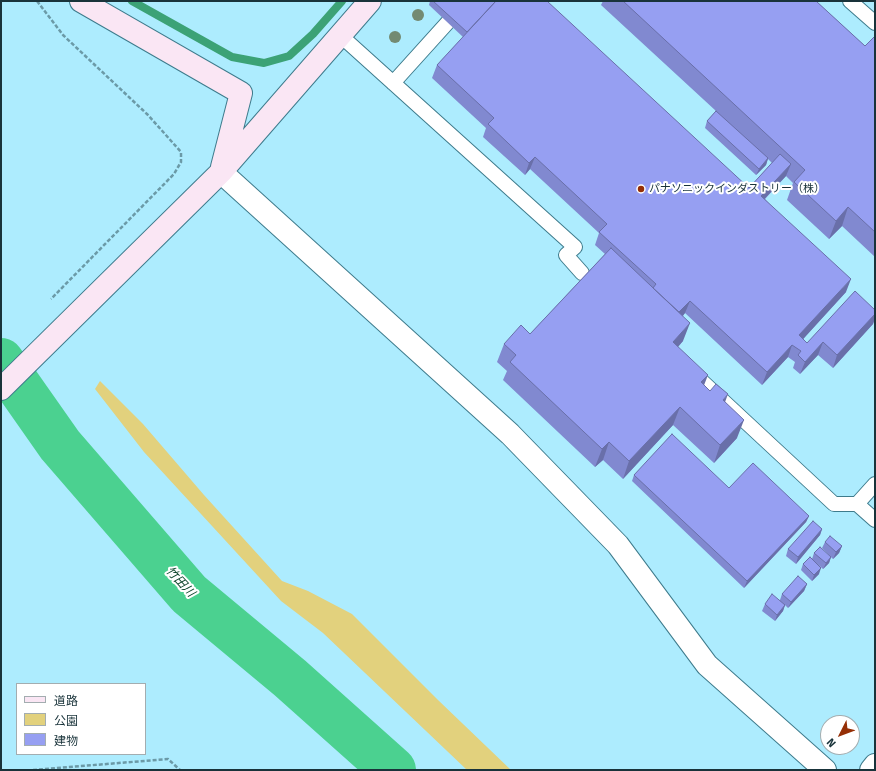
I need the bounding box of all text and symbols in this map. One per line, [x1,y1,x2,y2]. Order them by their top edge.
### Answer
place label: パナソニックインダストリー（株） [649,182,825,196]
marker: パナソニックインダストリー（株） [636,184,646,194]
water label: 竹田川 [162,564,198,600]
legend [16,683,146,755]
text: 道路 [54,694,78,708]
text: 公園 [54,714,78,728]
north arrow [820,715,860,755]
text: 建物 [54,734,78,748]
text: N [824,736,839,750]

